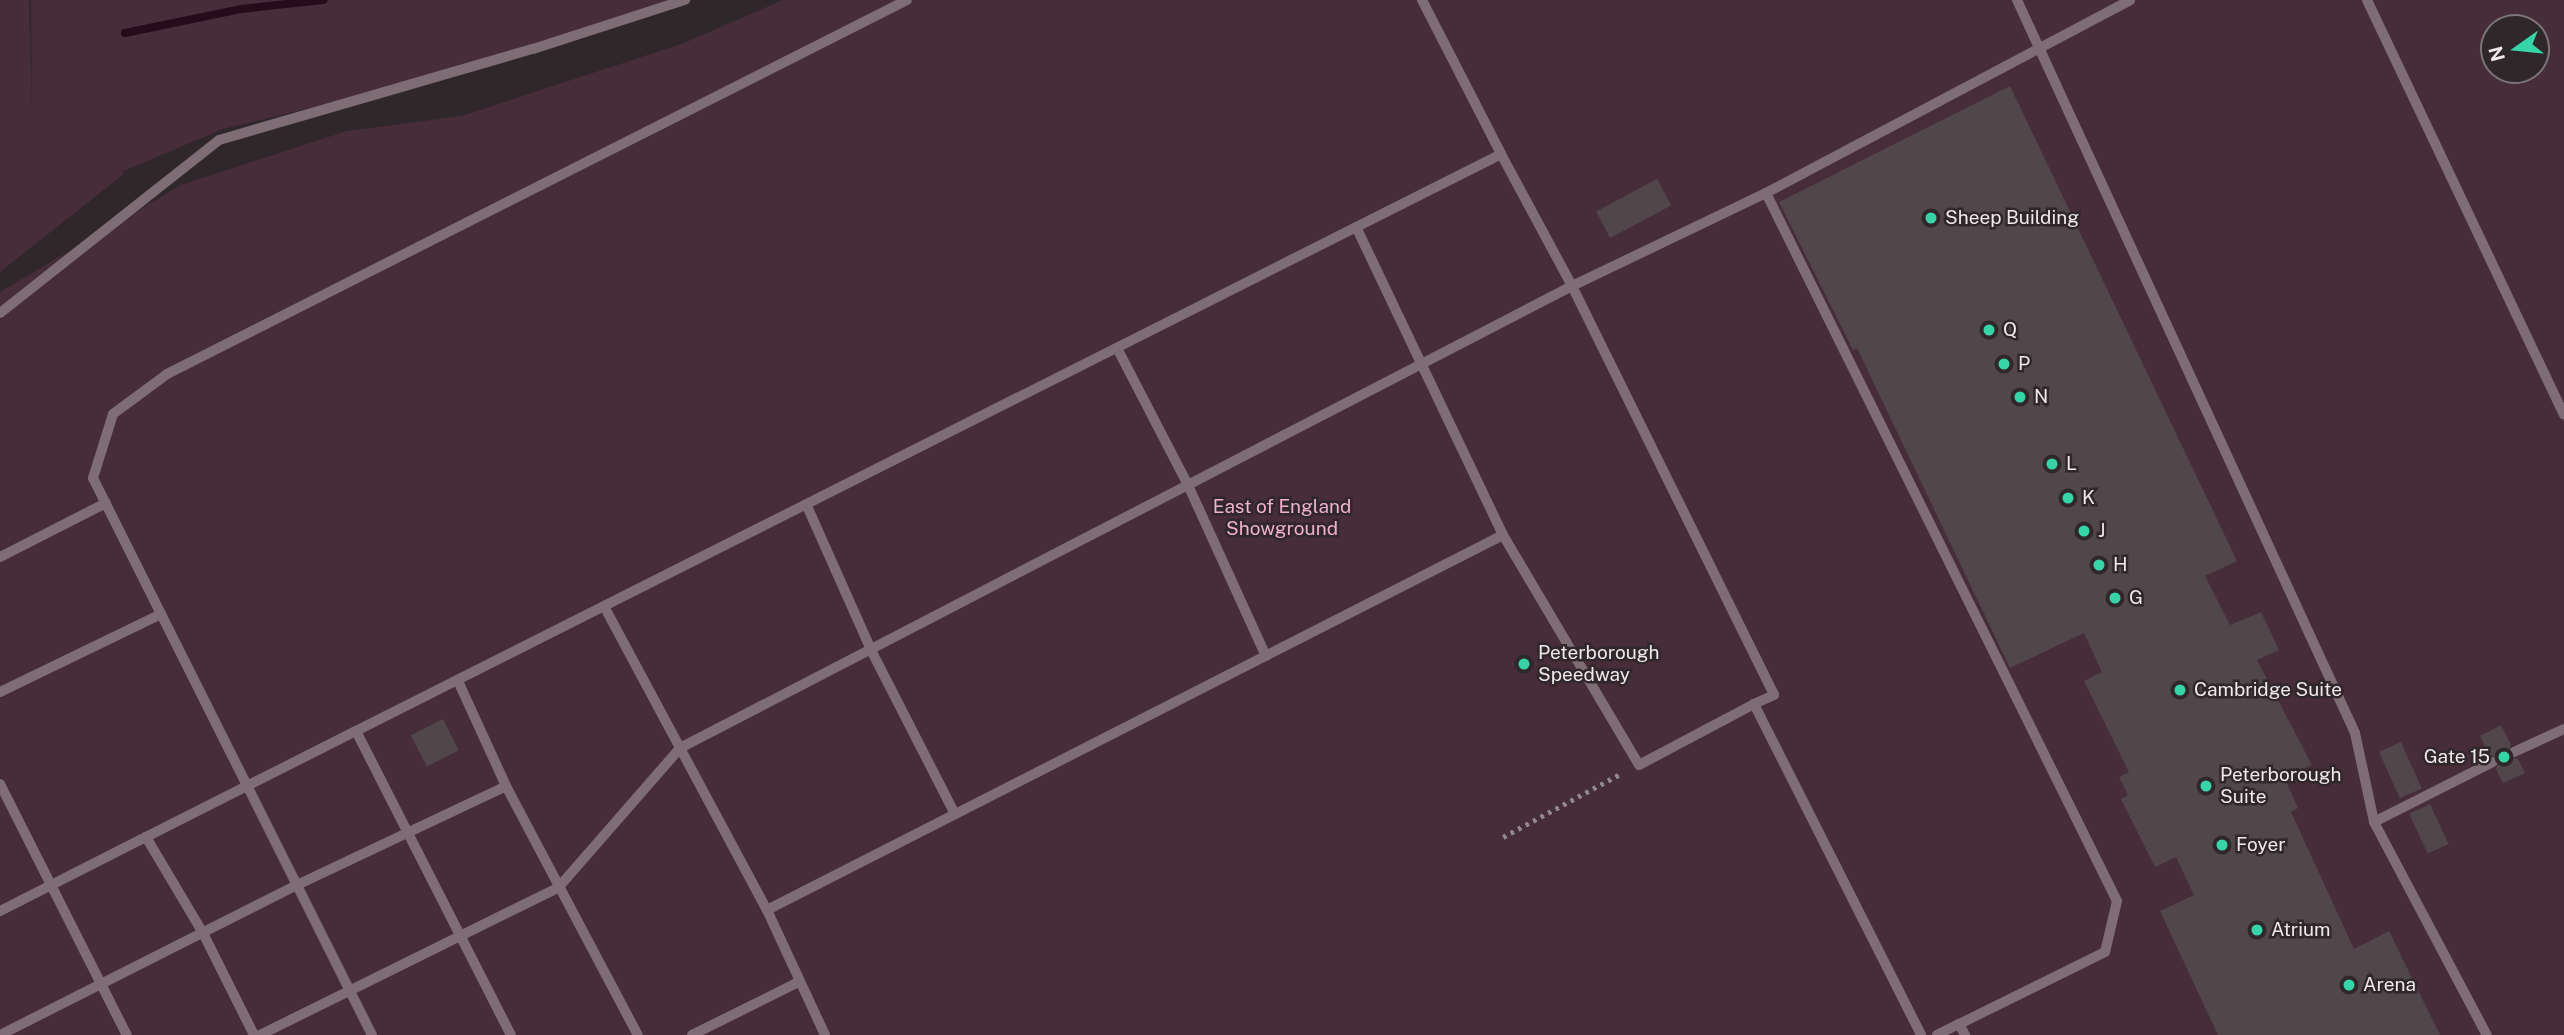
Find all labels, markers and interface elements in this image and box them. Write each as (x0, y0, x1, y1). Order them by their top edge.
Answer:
north arrow (2480, 14, 2550, 84)
text: N (2484, 44, 2509, 64)
place label: Sheep Building (1945, 207, 2079, 229)
marker: Sheep Building (1923, 210, 1939, 226)
place label: Q (2003, 319, 2017, 341)
marker: Q (1981, 322, 1997, 338)
place label: P (2018, 353, 2030, 375)
marker: P (1996, 356, 2012, 372)
place label: N (2034, 386, 2048, 408)
marker: N (2012, 389, 2028, 405)
place label: L (2066, 453, 2077, 475)
marker: L (2044, 456, 2060, 472)
place label: K (2082, 487, 2095, 509)
marker: K (2060, 490, 2076, 506)
park label: East of England Showground (1213, 496, 1351, 540)
place label: J (2098, 520, 2105, 542)
marker: J (2076, 523, 2092, 539)
place label: H (2113, 554, 2128, 576)
marker: H (2091, 557, 2107, 573)
place label: G (2129, 587, 2143, 609)
marker: G (2107, 590, 2123, 606)
place label: Peterborough Speedway (1538, 642, 1659, 686)
marker: Peterborough Speedway (1516, 656, 1532, 672)
place label: Cambridge Suite (2194, 679, 2342, 701)
marker: Cambridge Suite (2172, 682, 2188, 698)
place label: Gate 15 (2424, 746, 2490, 768)
marker: Gate 15 (2496, 749, 2512, 765)
place label: Peterborough Suite (2220, 764, 2341, 808)
marker: Peterborough Suite (2198, 778, 2214, 794)
place label: Foyer (2236, 834, 2286, 856)
marker: Foyer (2214, 837, 2230, 853)
place label: Atrium (2271, 919, 2331, 941)
marker: Atrium (2249, 922, 2265, 938)
place label: Arena (2363, 974, 2416, 996)
marker: Arena (2341, 977, 2357, 993)

